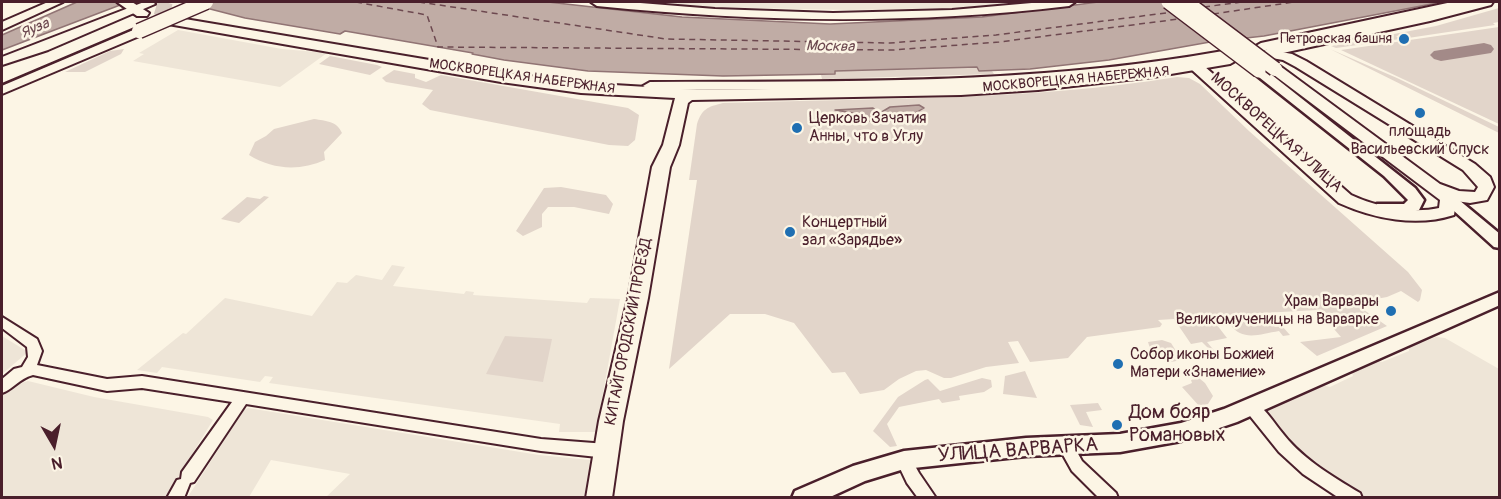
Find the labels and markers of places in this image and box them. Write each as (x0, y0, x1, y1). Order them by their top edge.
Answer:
place label: Петровская башня (1280, 31, 1392, 47)
marker: Петровская башня (1397, 32, 1411, 46)
marker: площадь Васильевский Спуск (1413, 106, 1427, 120)
place label: Церковь Зачатия Анны, что в Углу (809, 109, 927, 147)
marker: Церковь Зачатия Анны, что в Углу (790, 121, 804, 135)
place label: площадь Васильевский Спуск (1350, 122, 1490, 160)
place label: Концертный зал «Зарядье» (802, 213, 902, 251)
marker: Концертный зал «Зарядье» (783, 225, 797, 239)
place label: Храм Варвары Великомученицы на Варварке (1175, 292, 1379, 330)
marker: Храм Варвары Великомученицы на Варварке (1384, 304, 1398, 318)
place label: Собор иконы Божией Матери «Знамение» (1130, 345, 1274, 383)
marker: Собор иконы Божией Матери «Знамение» (1111, 357, 1125, 371)
place label: Дом бояр Романовых (1129, 401, 1226, 448)
marker: Дом бояр Романовых (1110, 418, 1124, 432)

